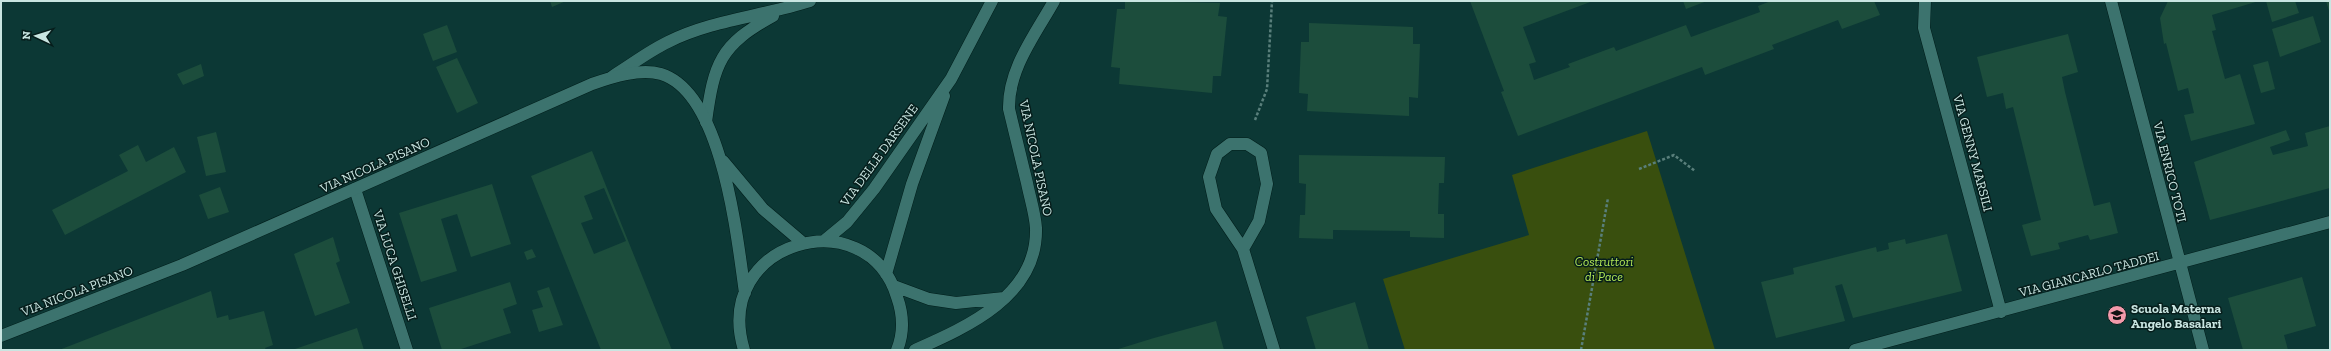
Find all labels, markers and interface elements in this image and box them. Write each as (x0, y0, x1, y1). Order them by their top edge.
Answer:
north arrow (16, 16, 56, 56)
text: N (20, 30, 33, 40)
street label: VIA GENNY MARSILI (1950, 92, 1996, 213)
street label: VIA NICOLA PISANO (1016, 98, 1056, 218)
street label: VIA DELLE DARSENE (836, 101, 921, 210)
street label: VIA ENRICO TOTI (2150, 119, 2190, 224)
street label: VIA NICOLA PISANO (317, 134, 432, 196)
street label: VIA LUCA GHISELLI (370, 207, 420, 322)
street label: VIA GIANCARLO TADDEI (2016, 248, 2161, 300)
park label: Costruttori di Pace (1575, 254, 1633, 284)
street label: VIA NICOLA PISANO (18, 263, 135, 320)
place label: Scuola Materna Angelo Basalari (2131, 301, 2222, 331)
school or university icon: Scuola Materna Angelo Basalari (2106, 304, 2128, 326)

